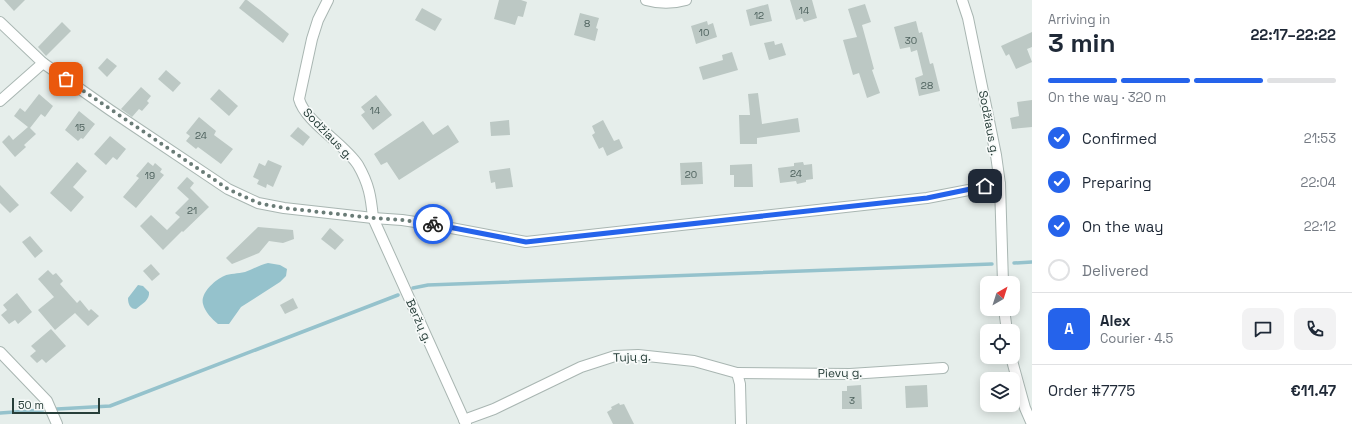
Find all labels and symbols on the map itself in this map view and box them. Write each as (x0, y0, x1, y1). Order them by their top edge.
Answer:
house number: 14 (799, 4, 809, 17)
house number: 12 (754, 9, 764, 22)
house number: 8 (584, 17, 590, 30)
house number: 10 (699, 26, 709, 39)
house number: 30 (905, 34, 917, 47)
pin (49, 62, 83, 96)
house number: 28 (921, 79, 933, 92)
street label: Sodžiaus g. (975, 89, 1003, 157)
house number: 14 (370, 104, 380, 117)
street label: Sodžiaus g. (299, 105, 357, 163)
house number: 15 (75, 121, 85, 134)
house number: 24 (195, 129, 207, 142)
house number: 24 (790, 167, 802, 180)
house number: 20 (685, 168, 697, 181)
house number: 19 (145, 169, 155, 182)
pin (968, 169, 1002, 203)
house number: 21 (187, 204, 197, 217)
courier (413, 204, 453, 244)
north arrow (980, 276, 1020, 316)
street label: Beržų g. (402, 296, 436, 346)
street label: Tujų g. (613, 348, 651, 366)
street label: Pievų g. (818, 365, 862, 381)
house number: 3 (849, 394, 855, 407)
scale bar (12, 396, 100, 415)

